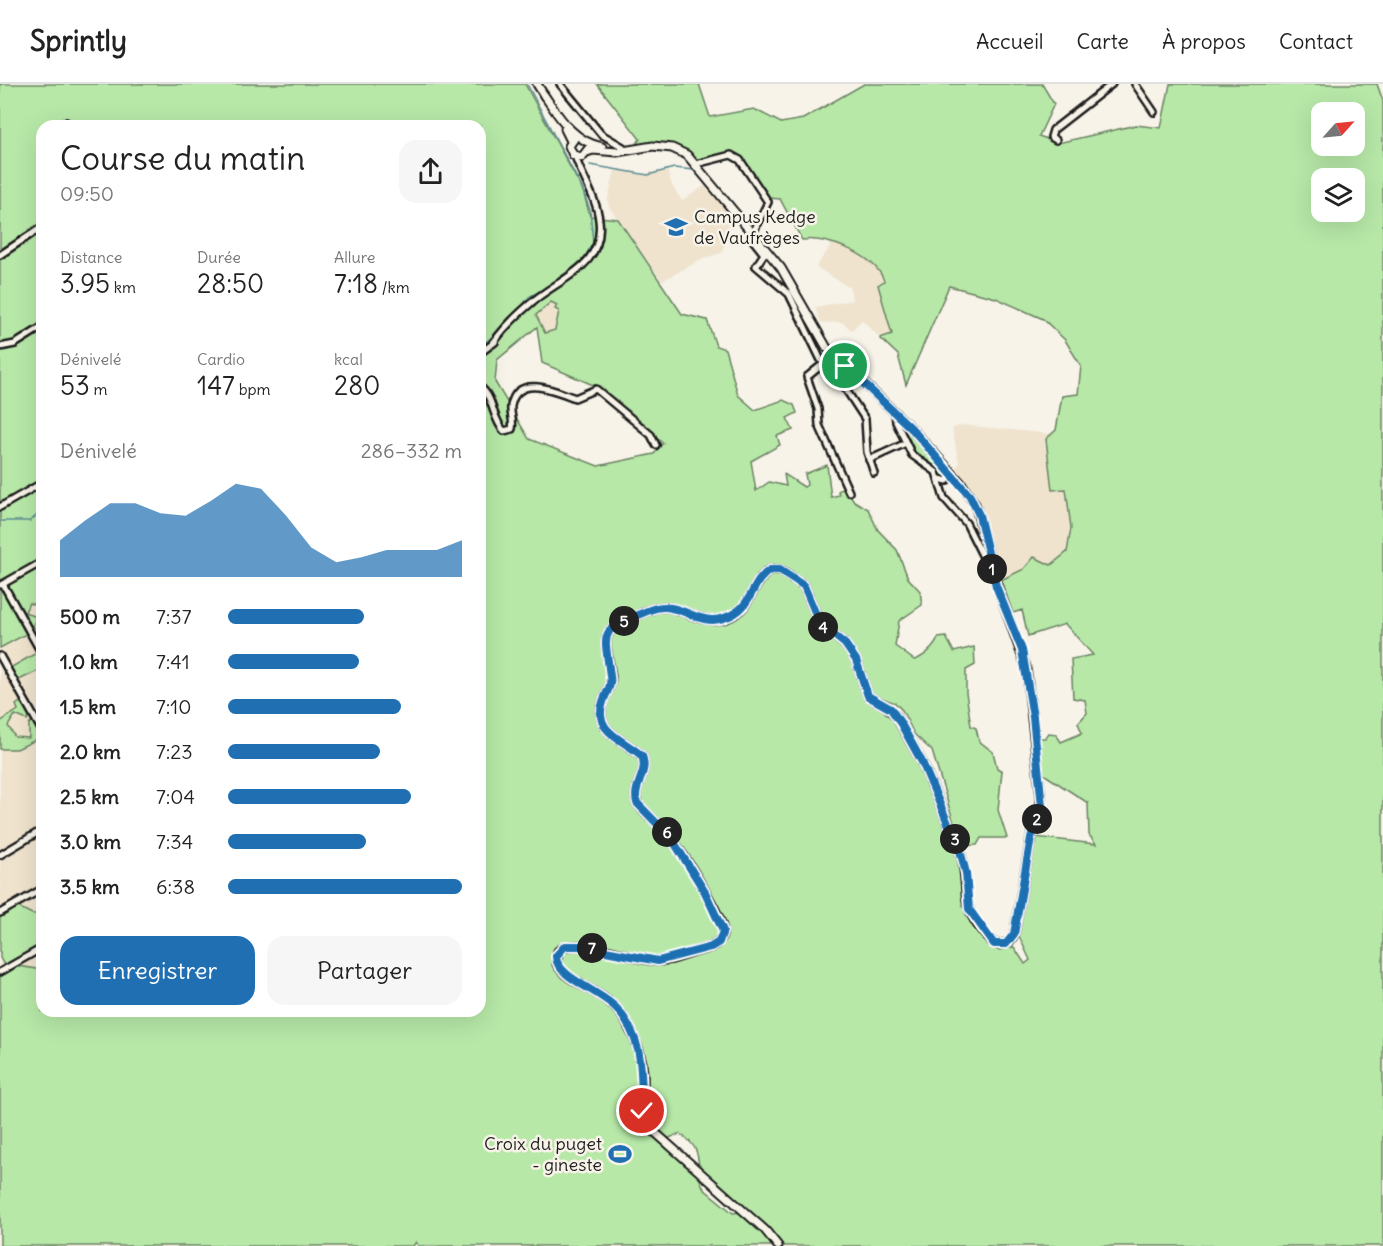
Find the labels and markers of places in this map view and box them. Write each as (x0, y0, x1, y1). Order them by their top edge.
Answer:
place label: Campus Kedge de Vaufrèges (694, 205, 816, 249)
school or university icon: Campus Kedge de Vaufrèges (663, 214, 689, 240)
pin (819, 340, 870, 391)
pin: 1 (977, 554, 1007, 584)
pin: 5 (609, 606, 639, 636)
pin: 4 (808, 612, 838, 642)
pin: 2 (1022, 804, 1052, 834)
pin: 6 (652, 817, 682, 847)
pin: 3 (940, 824, 970, 854)
pin: 7 (577, 933, 607, 963)
pin (616, 1085, 667, 1136)
place label: Croix du puget - gineste (484, 1132, 602, 1176)
sports icon: Croix du puget - gineste (607, 1141, 633, 1167)

